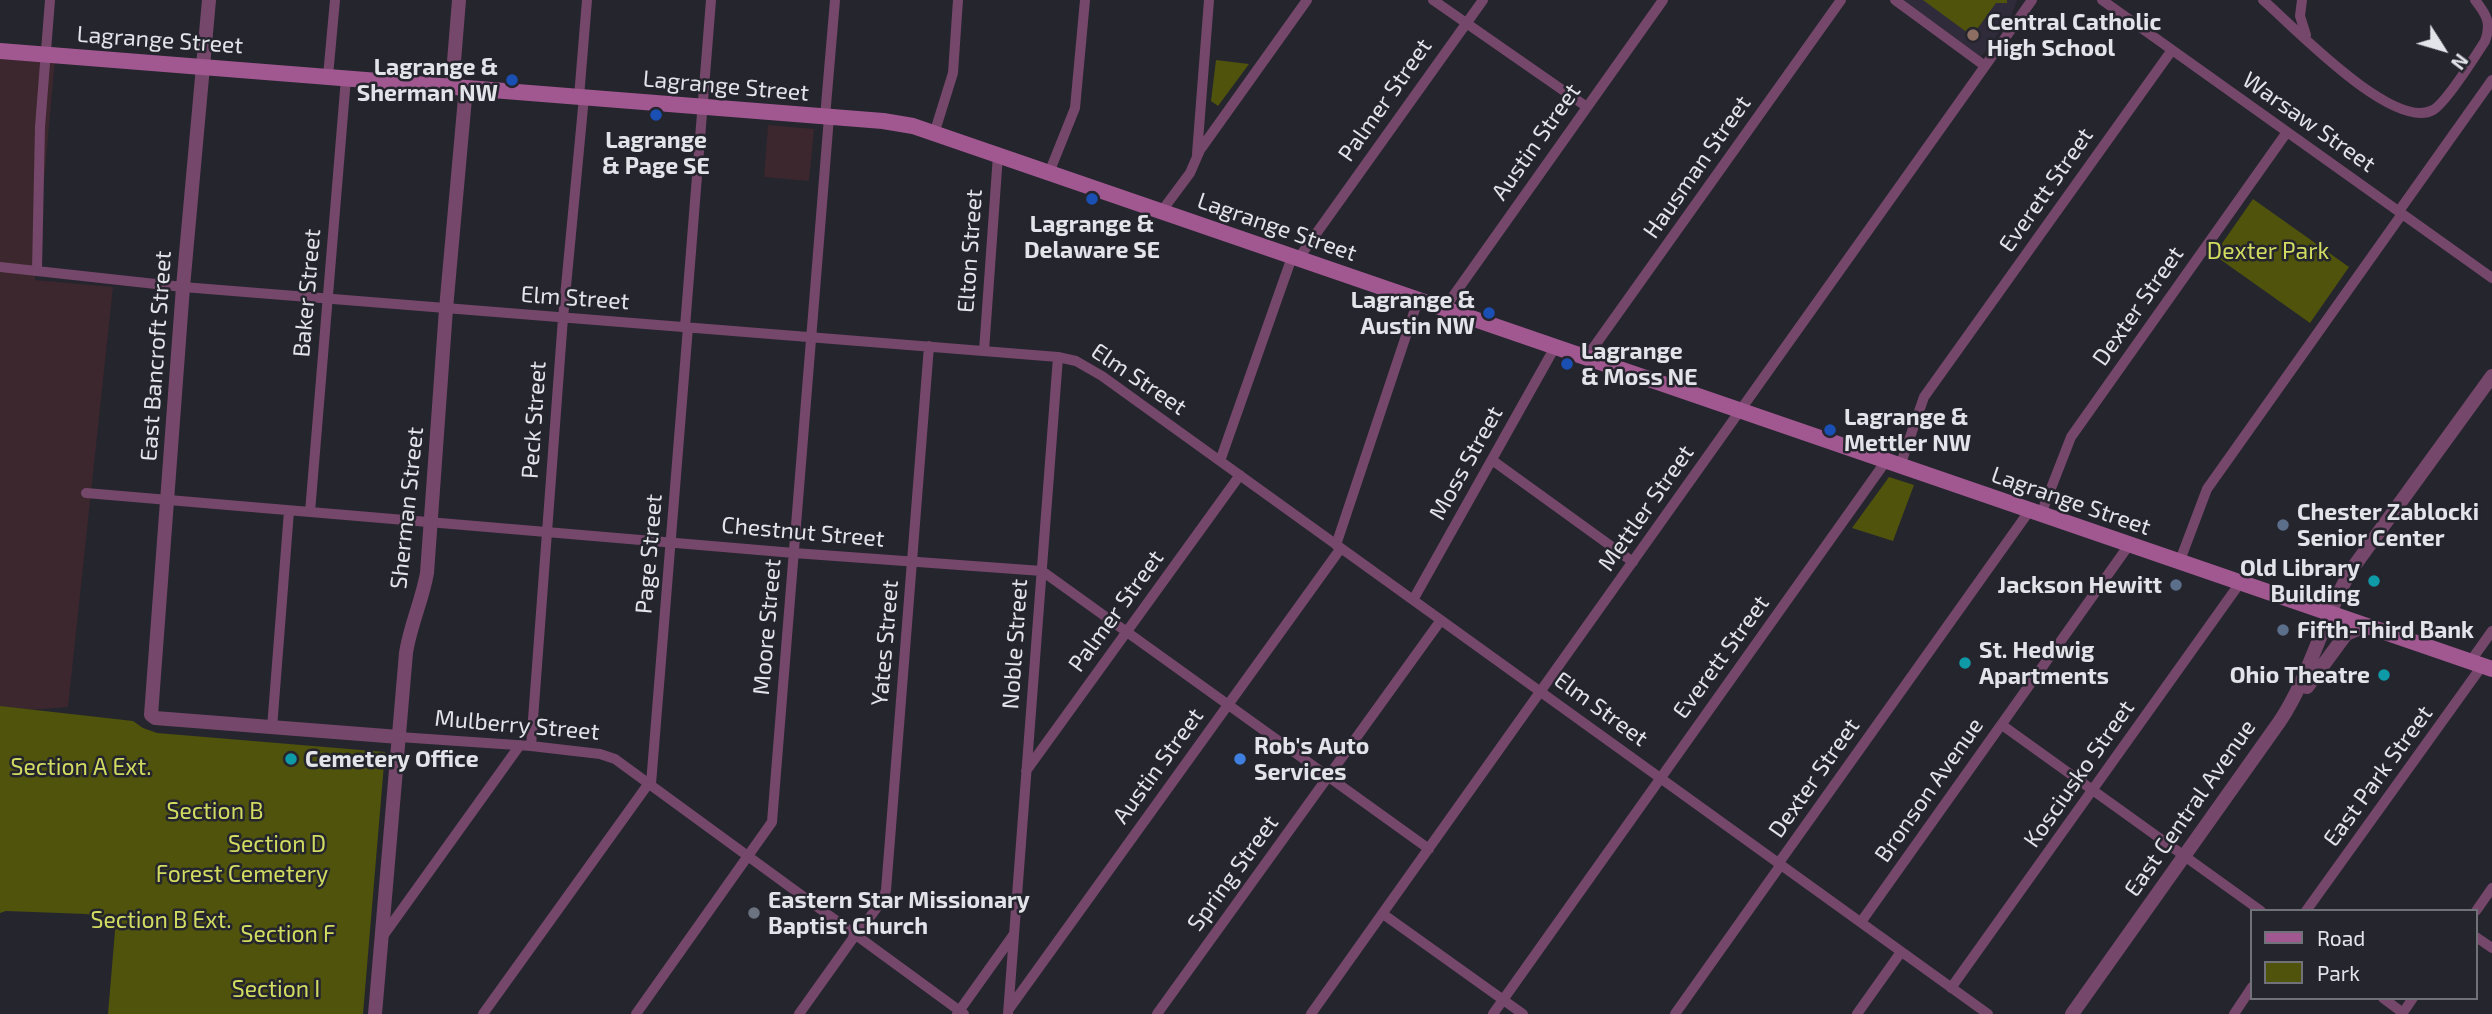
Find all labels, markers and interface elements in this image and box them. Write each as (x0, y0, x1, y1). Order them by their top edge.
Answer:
place label: Central Catholic High School (1987, 8, 2161, 62)
north arrow (2408, 14, 2478, 84)
street label: Lagrange Street (76, 20, 244, 60)
marker: Central Catholic High School (1965, 27, 1981, 43)
street label: Palmer Street (1332, 33, 1438, 167)
text: N (2447, 50, 2473, 74)
place label: Lagrange & Sherman NW (357, 53, 498, 107)
street label: Lagrange Street (642, 65, 810, 107)
street label: Warsaw Street (2237, 66, 2381, 178)
marker: Lagrange & Sherman NW (504, 72, 520, 88)
street label: Austin Street (1486, 78, 1586, 206)
street label: Hausman Street (1638, 90, 1756, 244)
marker: Lagrange & Page SE (648, 107, 664, 123)
street label: Everett Street (1993, 123, 2099, 257)
place label: Lagrange & Page SE (602, 126, 710, 180)
street label: Lagrange Street (1194, 187, 1360, 267)
street label: Elton Street (952, 188, 988, 314)
marker: Lagrange & Delaware SE (1084, 191, 1100, 207)
place label: Lagrange & Delaware SE (1024, 210, 1160, 264)
street label: Baker Street (288, 228, 326, 358)
park label: Dexter Park (2207, 237, 2329, 265)
street label: Dexter Street (2087, 241, 2189, 371)
street label: East Bancroft Street (135, 250, 177, 462)
street label: Elm Street (520, 280, 630, 316)
place label: Lagrange & Austin NW (1351, 286, 1475, 340)
marker: Lagrange & Austin NW (1481, 305, 1497, 321)
street label: Elm Street (1086, 337, 1192, 421)
place label: Lagrange & Moss NE (1581, 337, 1697, 391)
marker: Lagrange & Moss NE (1559, 356, 1575, 372)
street label: Peck Street (516, 360, 552, 480)
street label: Moss Street (1423, 401, 1509, 525)
place label: Lagrange & Mettler NW (1844, 403, 1971, 457)
marker: Lagrange & Mettler NW (1822, 422, 1838, 438)
street label: Sherman Street (385, 425, 429, 591)
street label: Mettler Street (1592, 440, 1700, 576)
street label: Lagrange Street (1988, 461, 2154, 541)
street label: Page Street (630, 493, 668, 615)
place label: Chester Zablocki Senior Center (2297, 498, 2479, 552)
street label: Chestnut Street (720, 511, 886, 553)
marker: Chester Zablocki Senior Center (2275, 517, 2291, 533)
street label: Palmer Street (1063, 545, 1169, 677)
place label: Old Library Building (2240, 554, 2360, 608)
street label: Moore Street (747, 558, 787, 696)
place label: Jackson Hewitt (1998, 571, 2162, 599)
marker: Old Library Building (2366, 573, 2382, 589)
marker: Jackson Hewitt (2168, 577, 2184, 593)
street label: Noble Street (997, 578, 1033, 710)
street label: Yates Street (866, 579, 904, 707)
street label: Everett Street (1667, 590, 1775, 724)
place label: Fifth-Third Bank (2297, 616, 2474, 644)
marker: Fifth-Third Bank (2275, 622, 2291, 638)
place label: St. Hedwig Apartments (1979, 636, 2109, 690)
marker: St. Hedwig Apartments (1957, 655, 1973, 671)
place label: Ohio Theatre (2230, 661, 2370, 689)
street label: Elm Street (1549, 666, 1653, 752)
marker: Ohio Theatre (2376, 667, 2392, 683)
street label: Kosciusko Street (2018, 695, 2140, 853)
street label: East Park Street (2318, 700, 2438, 852)
street label: Austin Street (1107, 703, 1209, 829)
street label: Mulberry Street (433, 704, 601, 746)
street label: Bronson Avenue (1869, 712, 1989, 868)
street label: Dexter Street (1763, 713, 1865, 843)
street label: East Central Avenue (2119, 714, 2261, 902)
place label: Rob's Auto Services (1254, 732, 1369, 786)
place label: Cemetery Office (305, 745, 479, 773)
marker: Cemetery Office (283, 751, 299, 767)
marker: Rob's Auto Services (1232, 751, 1248, 767)
park label: Section A Ext. (10, 753, 152, 781)
park label: Section B (167, 797, 263, 825)
street label: Spring Street (1182, 810, 1284, 936)
park label: Section D (228, 830, 326, 858)
park label: Forest Cemetery (156, 860, 328, 888)
place label: Eastern Star Missionary Baptist Church (768, 886, 1030, 940)
marker: Eastern Star Missionary Baptist Church (746, 905, 762, 921)
park label: Section B Ext. (91, 906, 231, 934)
legend (2250, 909, 2478, 1000)
park label: Section F (241, 920, 335, 948)
text: Road (2317, 925, 2365, 950)
text: Park (2317, 960, 2360, 985)
park label: Section I (232, 975, 320, 1003)

